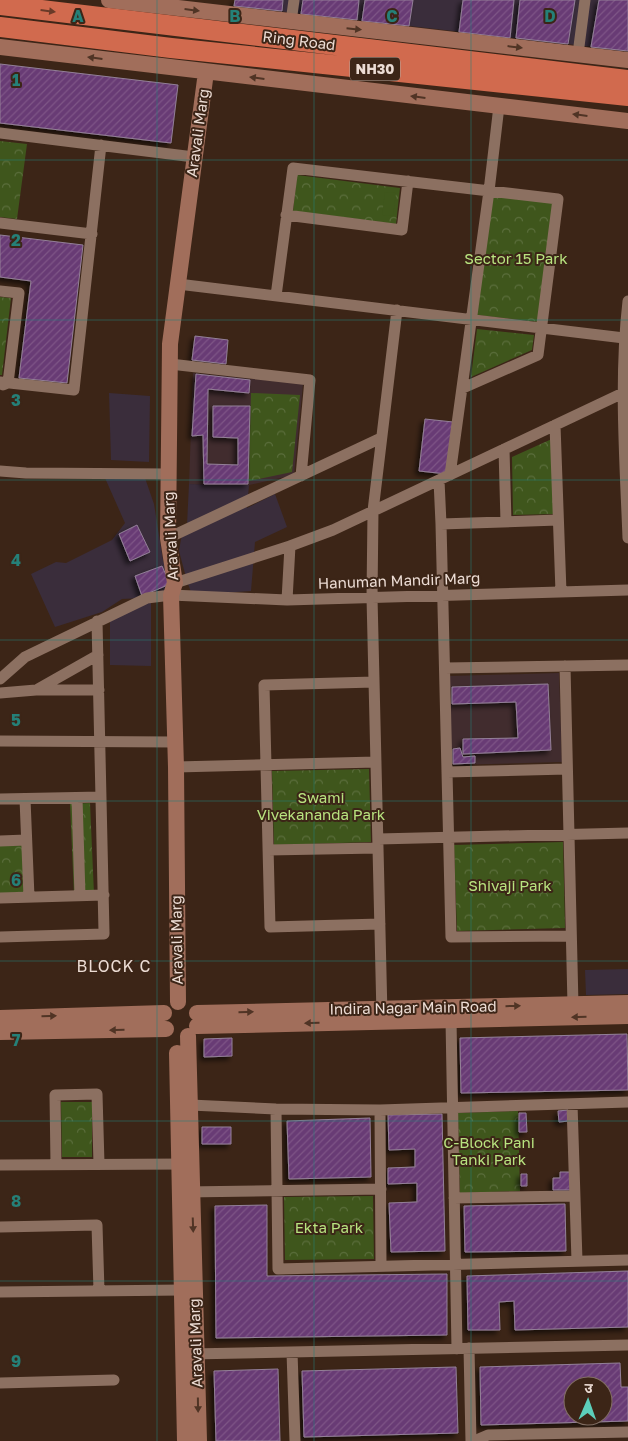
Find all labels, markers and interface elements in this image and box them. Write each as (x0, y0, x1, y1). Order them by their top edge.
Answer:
text: A (72, 6, 84, 26)
one-way arrow (185, 6, 201, 14)
text: B (229, 6, 241, 26)
text: C (386, 6, 398, 26)
text: D (544, 6, 556, 26)
one-way arrow (41, 7, 57, 15)
one-way arrow (346, 25, 362, 33)
street label: Ring Road (262, 27, 337, 53)
one-way arrow (508, 43, 524, 51)
one-way arrow (87, 54, 103, 62)
road number: NH30 (350, 58, 400, 80)
text: 1 (12, 70, 20, 90)
one-way arrow (248, 74, 264, 82)
street label: Aravali Marg (182, 87, 212, 178)
one-way arrow (410, 93, 426, 101)
one-way arrow (571, 111, 587, 119)
text: 2 (11, 230, 21, 250)
park label: Sector 15 Park (464, 249, 568, 267)
text: 3 (11, 390, 21, 410)
street label: Aravali Marg (159, 491, 181, 581)
text: 4 (11, 550, 21, 570)
street label: Hanuman Mandir Marg (317, 568, 481, 592)
text: 5 (11, 710, 21, 730)
park label: Swami Vivekananda Park (257, 788, 386, 823)
text: 6 (11, 870, 21, 890)
park label: Shivaji Park (468, 876, 552, 894)
street label: Aravali Marg (166, 895, 186, 985)
district label: BLOCK C (77, 956, 151, 976)
street label: Indira Nagar Main Road (329, 997, 497, 1017)
one-way arrow (506, 1002, 522, 1010)
one-way arrow (238, 1008, 254, 1016)
one-way arrow (41, 1012, 57, 1020)
one-way arrow (571, 1013, 587, 1021)
one-way arrow (304, 1020, 320, 1028)
one-way arrow (109, 1026, 125, 1034)
text: 7 (12, 1030, 21, 1050)
park label: C-Block Pani Tanki Park (443, 1133, 535, 1168)
text: 8 (11, 1191, 21, 1211)
one-way arrow (189, 1217, 197, 1233)
park label: Ekta Park (295, 1218, 364, 1236)
street label: Aravali Marg (184, 1298, 206, 1388)
text: 9 (11, 1351, 21, 1371)
north arrow (563, 1376, 613, 1426)
text: उ (584, 1379, 594, 1396)
one-way arrow (194, 1397, 202, 1413)

